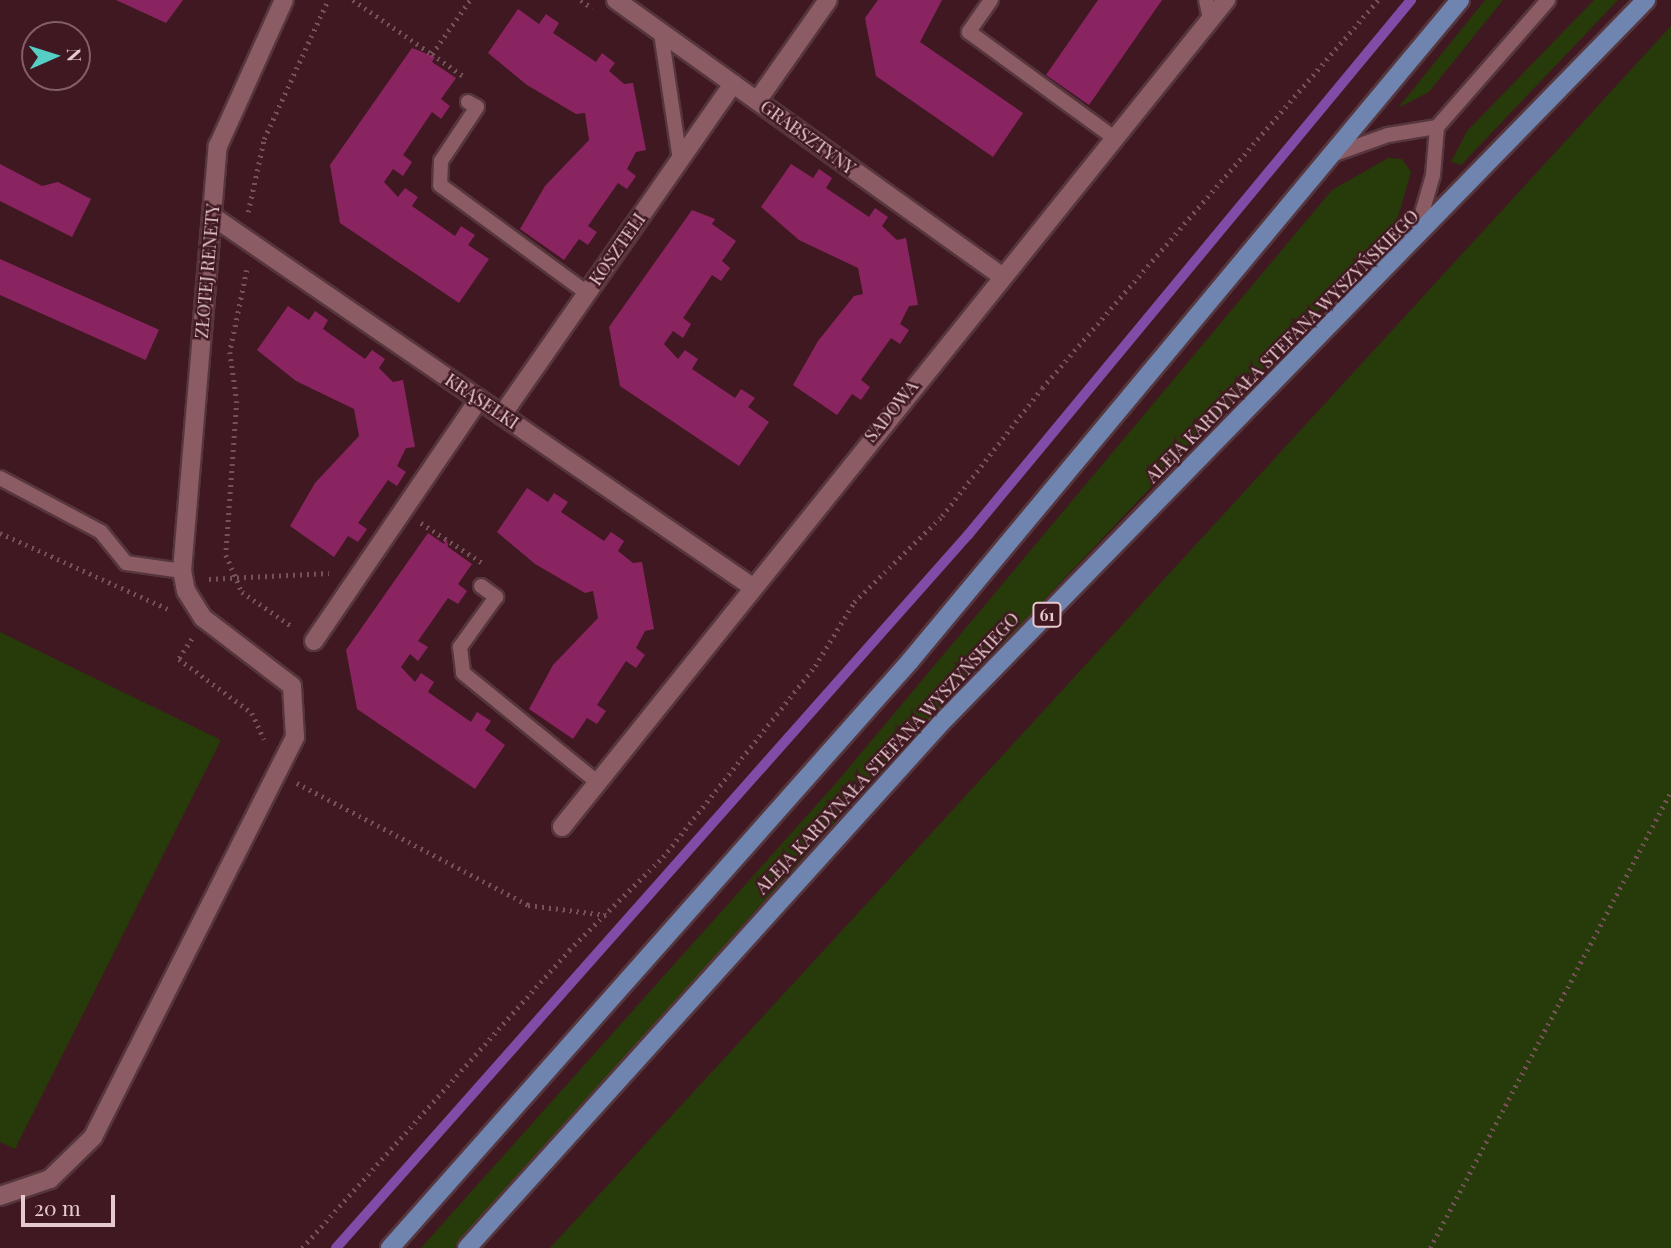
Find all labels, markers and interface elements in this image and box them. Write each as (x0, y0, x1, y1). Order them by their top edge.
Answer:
north arrow (21, 21, 91, 91)
text: N (62, 47, 88, 63)
street label: GRABSZTYNY (756, 95, 860, 179)
street label: ZŁOTEJ RENETY (190, 203, 224, 339)
street label: ALEJA KARDYNAŁA STEFANA WYSZYŃSKIEGO (1141, 205, 1423, 487)
street label: KOSZTELI (584, 209, 650, 289)
street label: KRĄSELKI (441, 369, 523, 433)
street label: SADOWA (860, 376, 922, 446)
road number: 61 (1031, 602, 1063, 628)
street label: ALEJA KARDYNAŁA STEFANA WYSZYŃSKIEGO (750, 608, 1024, 898)
scale bar (24, 1182, 119, 1226)
text: 20 m (34, 1193, 81, 1221)

